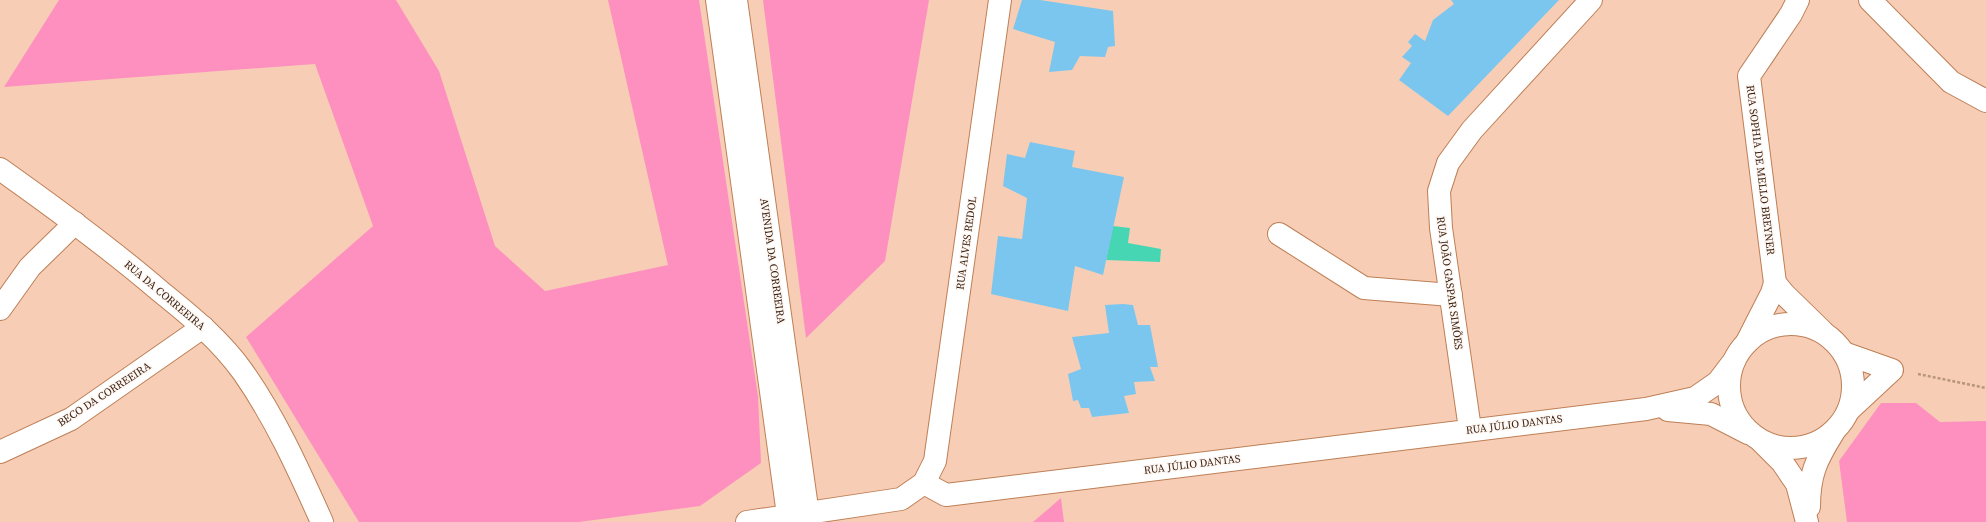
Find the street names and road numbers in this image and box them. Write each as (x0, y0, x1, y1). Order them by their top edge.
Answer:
street label: RUA SOPHIA DE MELLO BREYNER (1743, 84, 1778, 256)
street label: RUA ALVES REDOL (953, 195, 981, 291)
street label: AVENIDA DA CORREEIRA (756, 197, 789, 326)
street label: RUA JOÃO GASPAR SIMÕES (1433, 216, 1466, 351)
street label: RUA DA CORREEIRA (121, 257, 209, 334)
street label: BECO DA CORREEIRA (55, 358, 154, 430)
street label: RUA JÚLIO DANTAS (1465, 411, 1564, 438)
street label: RUA JÚLIO DANTAS (1143, 451, 1242, 478)

